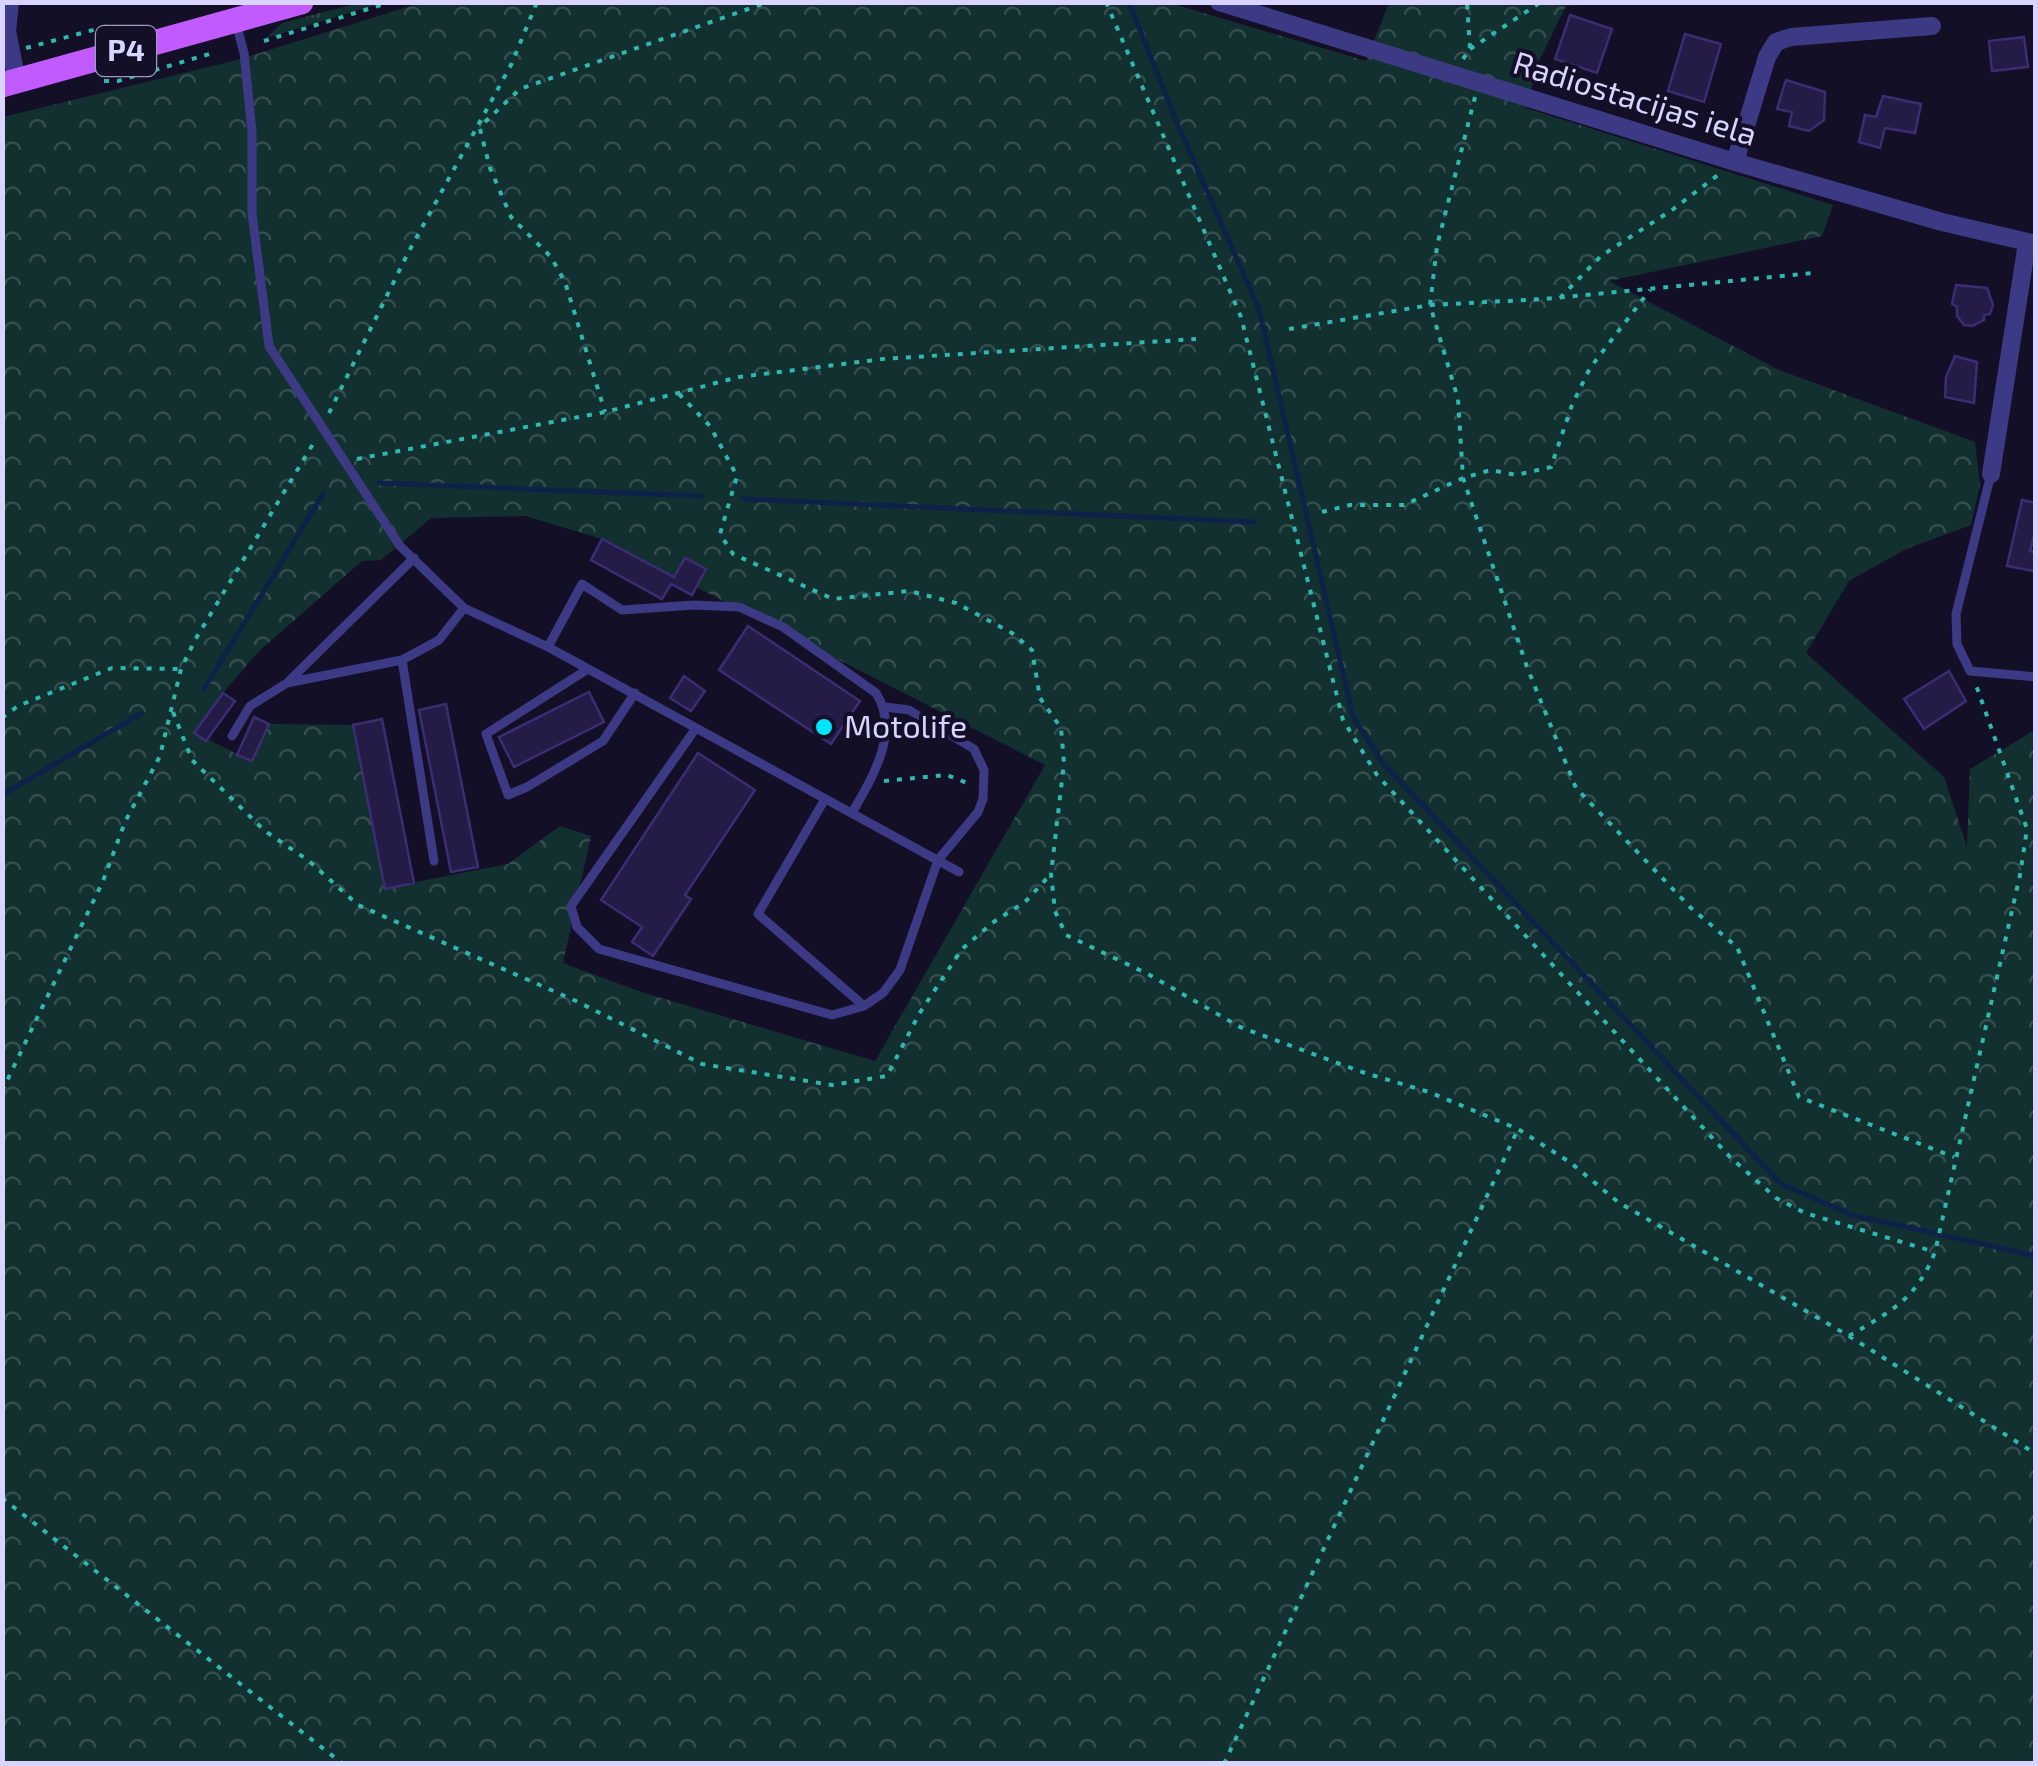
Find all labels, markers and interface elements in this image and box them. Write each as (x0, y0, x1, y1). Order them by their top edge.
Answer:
road number: P4 (96, 26, 156, 76)
street label: Radiostacijas iela (1509, 42, 1762, 153)
place label: Motolife (844, 706, 967, 744)
marker: Motolife (813, 716, 835, 738)

